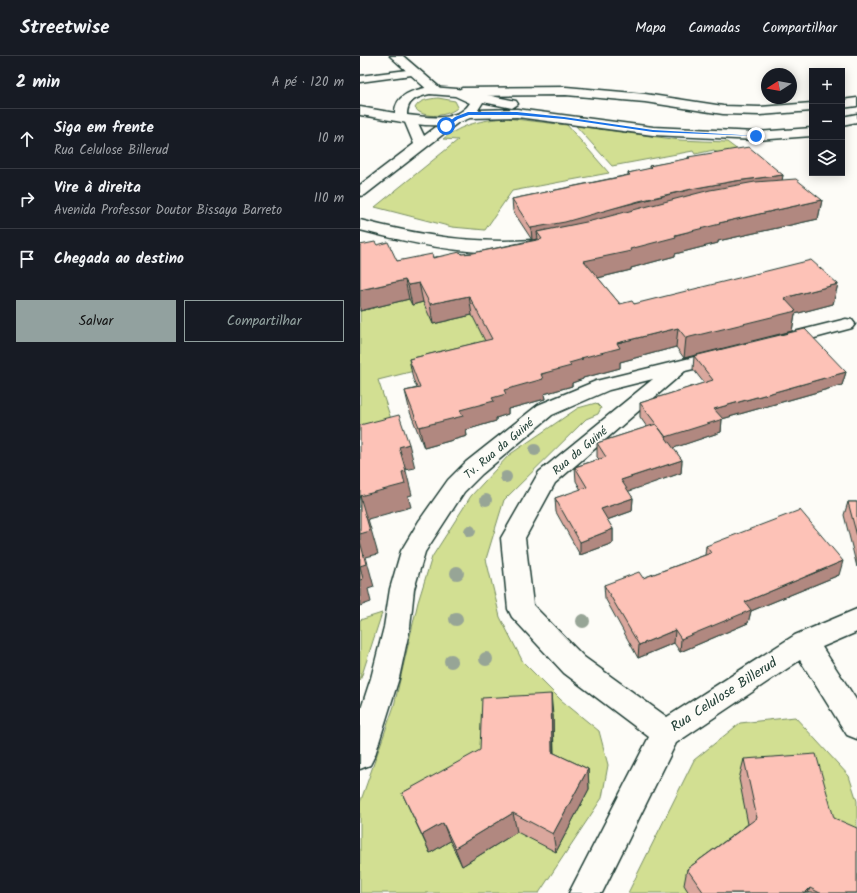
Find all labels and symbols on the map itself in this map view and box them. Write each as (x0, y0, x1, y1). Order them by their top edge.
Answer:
north arrow (761, 68, 797, 104)
route start (437, 117, 455, 135)
route end (747, 127, 765, 145)
street label: Tv. Rua da Guiné (460, 413, 539, 484)
street label: Rua da Guiné (548, 422, 612, 480)
street label: Rua Celulose Billerud (666, 652, 783, 738)

